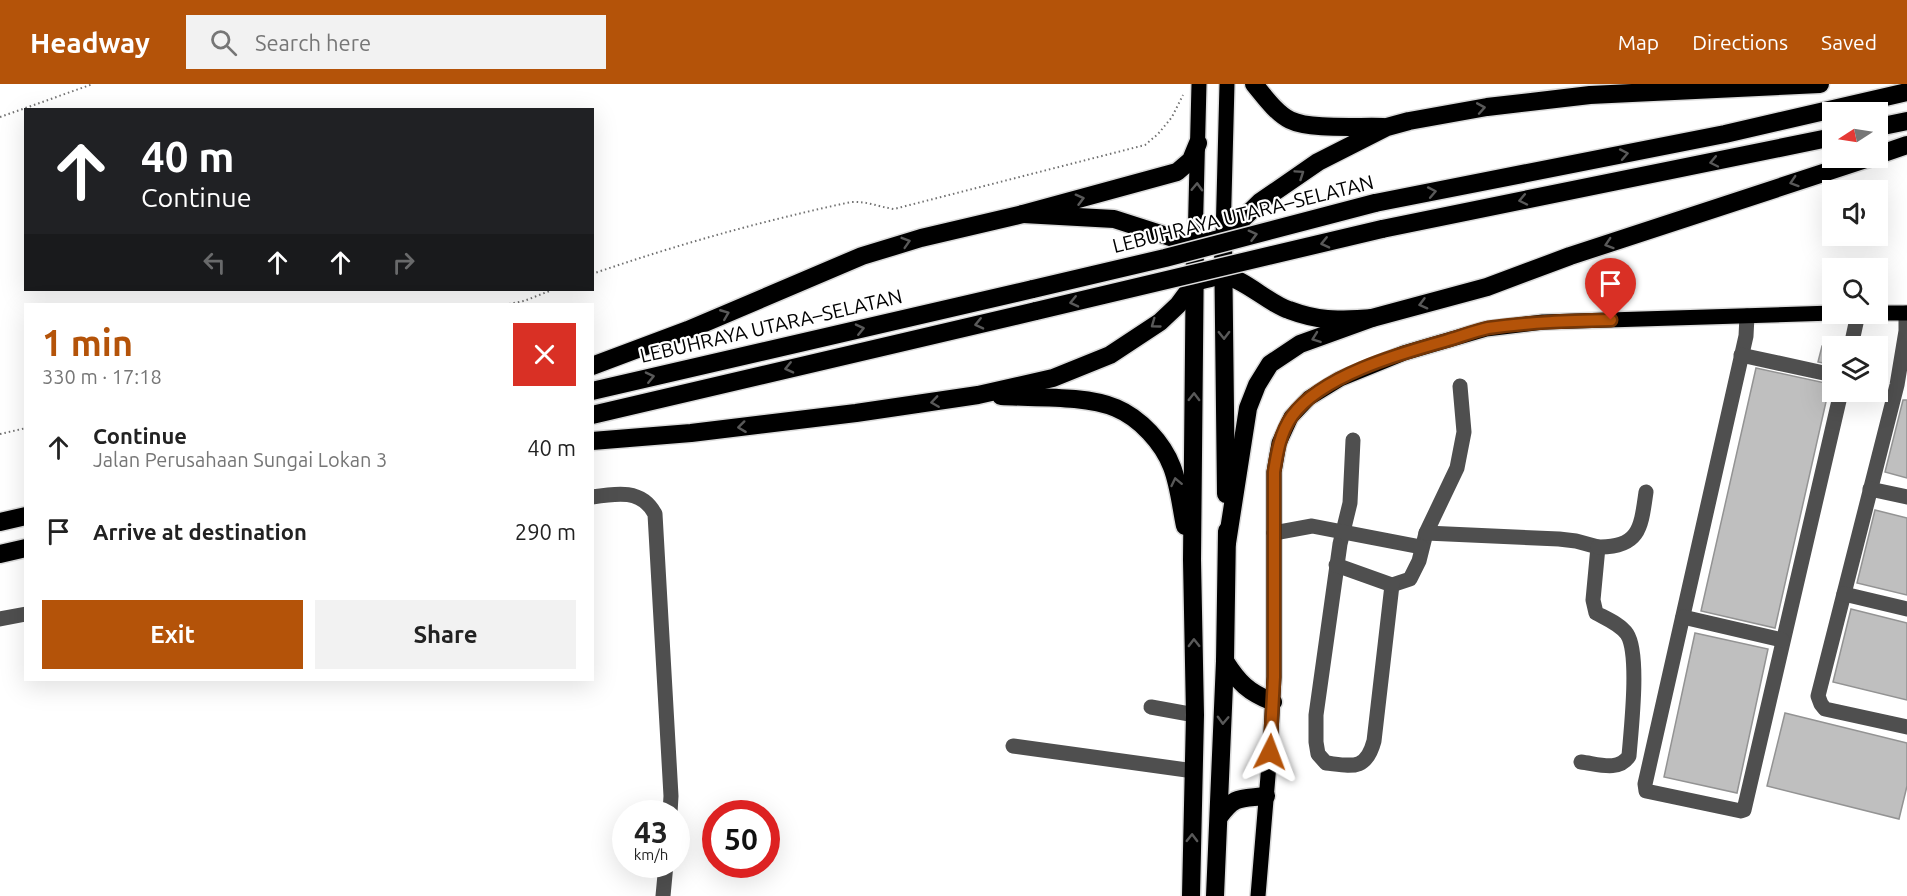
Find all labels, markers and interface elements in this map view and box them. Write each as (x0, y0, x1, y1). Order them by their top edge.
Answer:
search box (186, 15, 606, 69)
icon: search (207, 26, 240, 59)
text: Headway (30, 27, 150, 58)
text: Search here (255, 30, 371, 55)
text: Map (1618, 30, 1659, 54)
text: Directions (1692, 30, 1788, 54)
text: Saved (1821, 30, 1877, 54)
north arrow (1822, 102, 1888, 168)
map controls (1822, 102, 1888, 402)
one-way arrow (1476, 103, 1485, 115)
icon: ahead (42, 132, 120, 210)
text: 40 m (141, 133, 235, 180)
one-way arrow (1618, 148, 1628, 161)
one-way arrow (1709, 154, 1719, 167)
street label: LEBUHRAYA UTARA–SELATAN (1110, 170, 1376, 257)
one-way arrow (1293, 170, 1304, 181)
one-way arrow (1789, 175, 1800, 188)
button: sound (1822, 180, 1888, 246)
text: Continue (141, 182, 252, 212)
one-way arrow (1191, 182, 1203, 191)
one-way arrow (1427, 186, 1437, 199)
one-way arrow (1518, 193, 1528, 206)
one-way arrow (1074, 194, 1085, 206)
one-way arrow (1247, 230, 1257, 243)
one-way arrow (1320, 235, 1330, 248)
one-way arrow (1604, 236, 1615, 249)
one-way arrow (900, 237, 911, 249)
icon: left (198, 246, 231, 279)
icon: ahead (261, 246, 294, 279)
icon: ahead (324, 246, 357, 279)
icon: right (387, 246, 420, 279)
pin (1585, 258, 1636, 320)
button: search (1822, 258, 1888, 324)
icon: arrive (1594, 267, 1627, 300)
street label: LEBUHRAYA UTARA–SELATAN (638, 284, 904, 367)
one-way arrow (1069, 294, 1079, 307)
one-way arrow (1418, 297, 1429, 309)
one-way arrow (719, 309, 730, 321)
one-way arrow (974, 317, 984, 330)
one-way arrow (1151, 317, 1162, 328)
text: 1 min (42, 322, 133, 363)
button: close (513, 323, 576, 386)
one-way arrow (855, 323, 865, 336)
one-way arrow (1218, 330, 1230, 339)
one-way arrow (1312, 330, 1322, 343)
button: layers (1822, 336, 1888, 402)
one-way arrow (785, 361, 795, 374)
text: 330 m · 17:18 (42, 365, 162, 388)
one-way arrow (644, 372, 654, 385)
one-way arrow (1188, 392, 1200, 401)
one-way arrow (930, 395, 939, 407)
one-way arrow (737, 420, 746, 433)
text: Continue (93, 423, 187, 448)
icon: ahead (42, 431, 75, 464)
text: 40 m (527, 435, 576, 460)
text: Jalan Perusahaan Sungai Lokan 3 (93, 448, 387, 471)
one-way arrow (1170, 478, 1183, 488)
icon: arrive (42, 515, 75, 548)
text: Arrive at destination (93, 519, 307, 544)
text: 290 m (515, 519, 576, 544)
button: Exit (42, 600, 303, 669)
button: Share (315, 600, 576, 669)
one-way arrow (1188, 638, 1200, 647)
one-way arrow (1217, 715, 1229, 724)
position arrow (1238, 720, 1302, 784)
speed limit sign: 50 (702, 800, 780, 878)
text: 43 (634, 815, 668, 849)
one-way arrow (1186, 833, 1198, 842)
text: km/h (634, 846, 668, 863)

